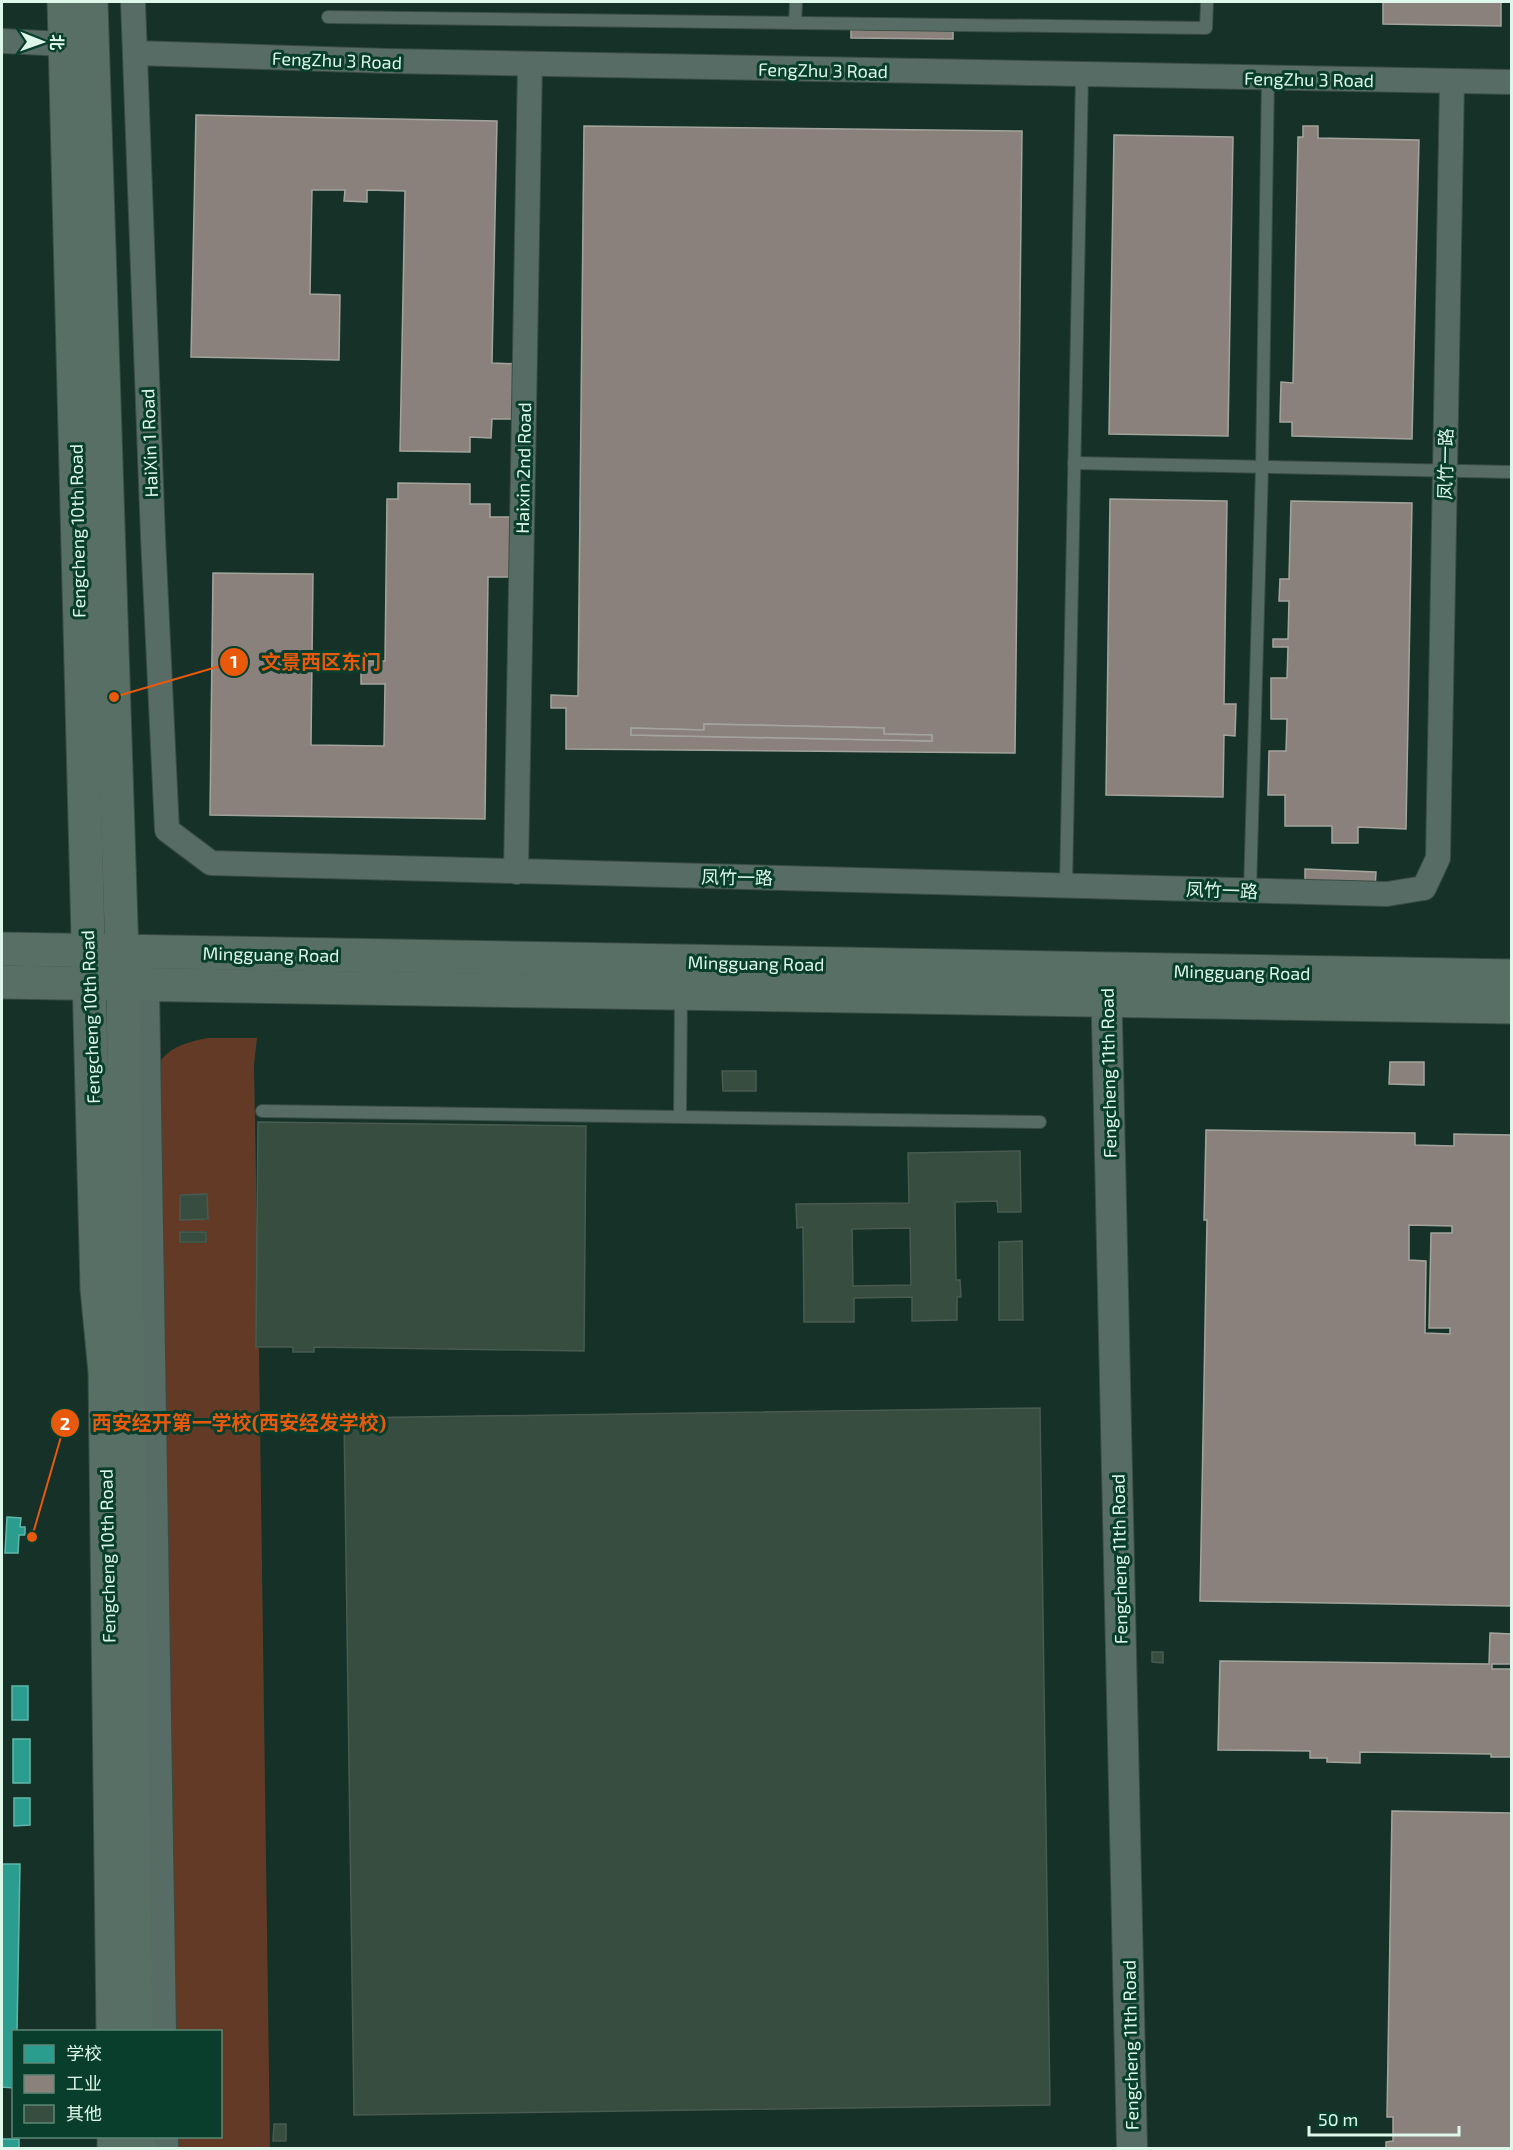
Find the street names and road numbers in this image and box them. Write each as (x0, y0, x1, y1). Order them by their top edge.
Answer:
street label: FengZhu 3 Road (272, 47, 402, 73)
street label: FengZhu 3 Road (758, 58, 888, 82)
street label: FengZhu 3 Road (1244, 67, 1374, 91)
street label: HaiXin 1 Road (136, 388, 162, 498)
street label: Haixin 2nd Road (511, 402, 535, 534)
street label: 凤竹一路 (1433, 428, 1457, 500)
street label: Fengcheng 10th Road (64, 444, 90, 618)
street label: 凤竹一路 (701, 865, 773, 889)
street label: 凤竹一路 (1186, 878, 1258, 902)
street label: Fengcheng 10th Road (76, 930, 104, 1104)
street label: Mingguang Road (202, 942, 340, 966)
street label: Mingguang Road (687, 951, 825, 975)
street label: Mingguang Road (1173, 960, 1311, 984)
street label: Fengcheng 11th Road (1096, 988, 1120, 1158)
street label: Fengcheng 10th Road (94, 1469, 120, 1643)
street label: Fengcheng 11th Road (1107, 1474, 1131, 1644)
street label: Fengcheng 11th Road (1118, 1960, 1142, 2130)

